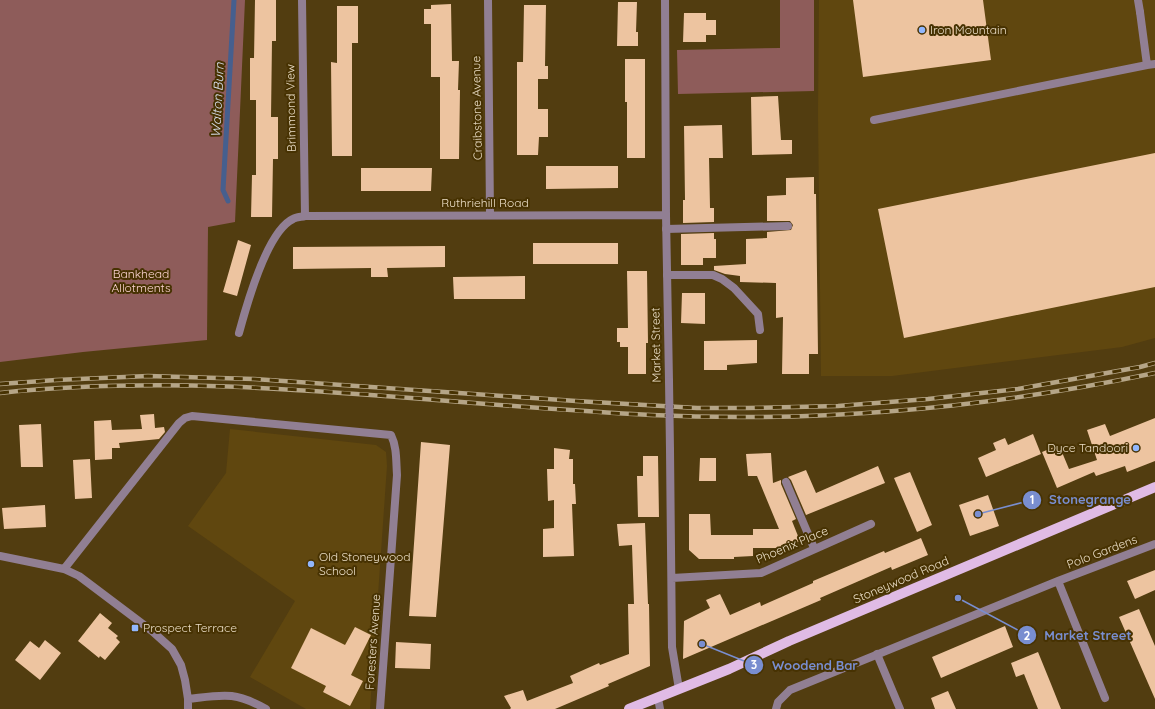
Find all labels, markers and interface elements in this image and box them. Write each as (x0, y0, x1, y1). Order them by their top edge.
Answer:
place label: Iron Mountain (930, 22, 1007, 37)
marker: Iron Mountain (917, 25, 927, 35)
street label: Craibstone Avenue (468, 55, 485, 160)
water label: Walton Burn (207, 62, 227, 138)
street label: Brimmond View (282, 64, 299, 152)
street label: Ruthriehill Road (441, 195, 529, 210)
park label: Bankhead Allotments (111, 266, 171, 295)
street label: Market Street (647, 307, 664, 383)
place label: Dyce Tandoori (1047, 440, 1128, 455)
marker: Dyce Tandoori (1131, 443, 1141, 453)
callout: Stonegrange (1022, 487, 1139, 512)
text: Stonegrange (1049, 491, 1131, 507)
text: 1 (1030, 492, 1034, 507)
street label: Phoenix Place (754, 523, 830, 566)
street label: Polo Gardens (1064, 531, 1139, 572)
place label: Old Stoneywood School (319, 549, 411, 578)
street label: Stoneywood Road (851, 553, 951, 606)
marker: Old Stoneywood School (306, 559, 316, 569)
street label: Foresters Avenue (362, 593, 383, 690)
place label: Prospect Terrace (143, 620, 237, 635)
marker: Prospect Terrace (130, 623, 140, 633)
callout: Market Street (1017, 623, 1140, 648)
text: Market Street (1044, 627, 1132, 643)
text: 2 (1024, 628, 1031, 643)
callout: Woodend Bar (744, 653, 866, 678)
text: 3 (751, 657, 757, 672)
text: Woodend Bar (772, 657, 858, 673)

